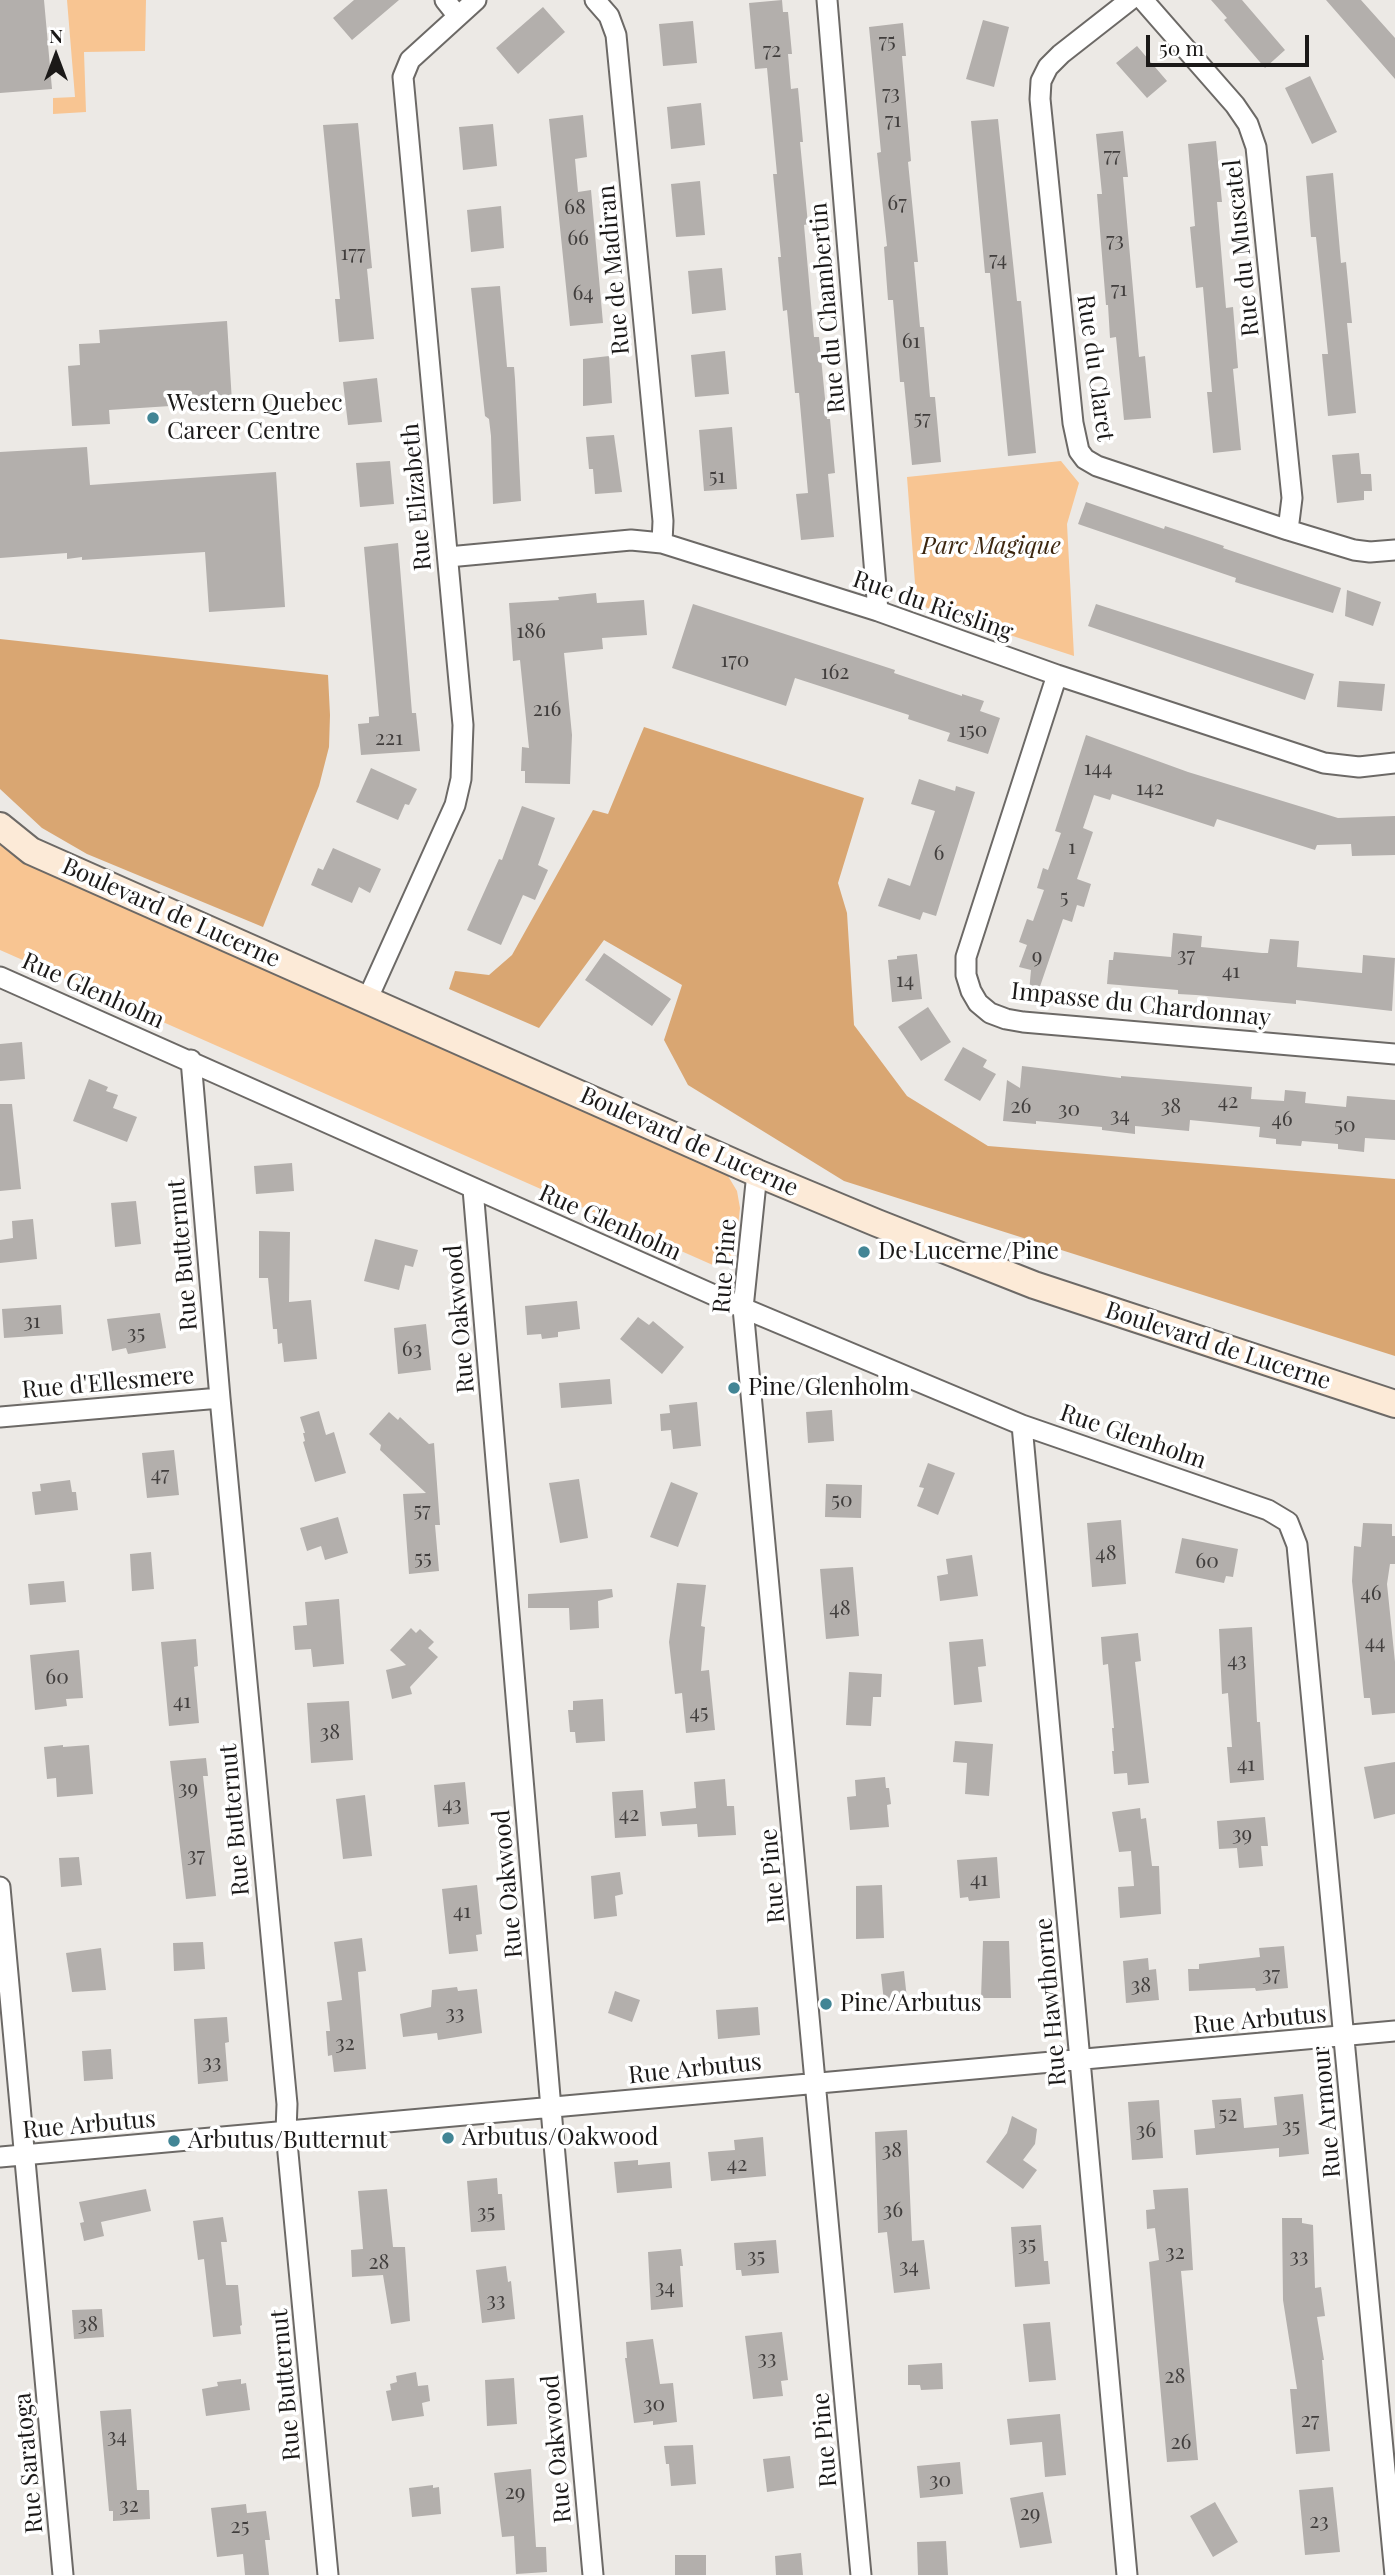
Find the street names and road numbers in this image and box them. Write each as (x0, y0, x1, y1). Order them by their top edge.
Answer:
street label: Rue du Muscatel (1218, 158, 1266, 338)
street label: Rue de Madiran (592, 184, 636, 356)
street label: Rue du Chambertin (804, 201, 852, 415)
street label: Rue du Claret (1070, 293, 1120, 443)
street label: Rue Elizabeth (396, 422, 438, 572)
street label: Rue du Riesling (849, 565, 1017, 647)
street label: Boulevard de Lucerne (58, 852, 284, 974)
street label: Rue Glenholm (17, 947, 169, 1035)
street label: Impasse du Chardonnay (1010, 977, 1272, 1033)
street label: Boulevard de Lucerne (576, 1081, 802, 1203)
street label: Rue Butternut (162, 1178, 204, 1332)
street label: Rue Glenholm (534, 1179, 686, 1267)
street label: Rue Pine (707, 1218, 743, 1314)
street label: Rue Oakwood (439, 1243, 481, 1395)
street label: Boulevard de Lucerne (1102, 1296, 1334, 1396)
street label: Rue d'Ellesmere (21, 1361, 195, 1405)
street label: Rue Glenholm (1056, 1399, 1210, 1475)
street label: Rue Butternut (214, 1743, 256, 1897)
street label: Rue Oakwood (487, 1808, 529, 1960)
street label: Rue Pine (755, 1827, 791, 1925)
street label: Rue Hawthorne (1029, 1917, 1073, 2087)
street label: Rue Arbutus (1192, 2000, 1328, 2040)
street label: Rue Armour (1307, 2045, 1347, 2179)
street label: Rue Arbutus (627, 2048, 763, 2090)
street label: Rue Arbutus (21, 2105, 157, 2145)
street label: Rue Butternut (265, 2308, 307, 2462)
street label: Rue Oakwood (536, 2373, 578, 2525)
street label: Rue Saratoga (9, 2391, 49, 2535)
street label: Rue Pine (807, 2391, 843, 2489)

